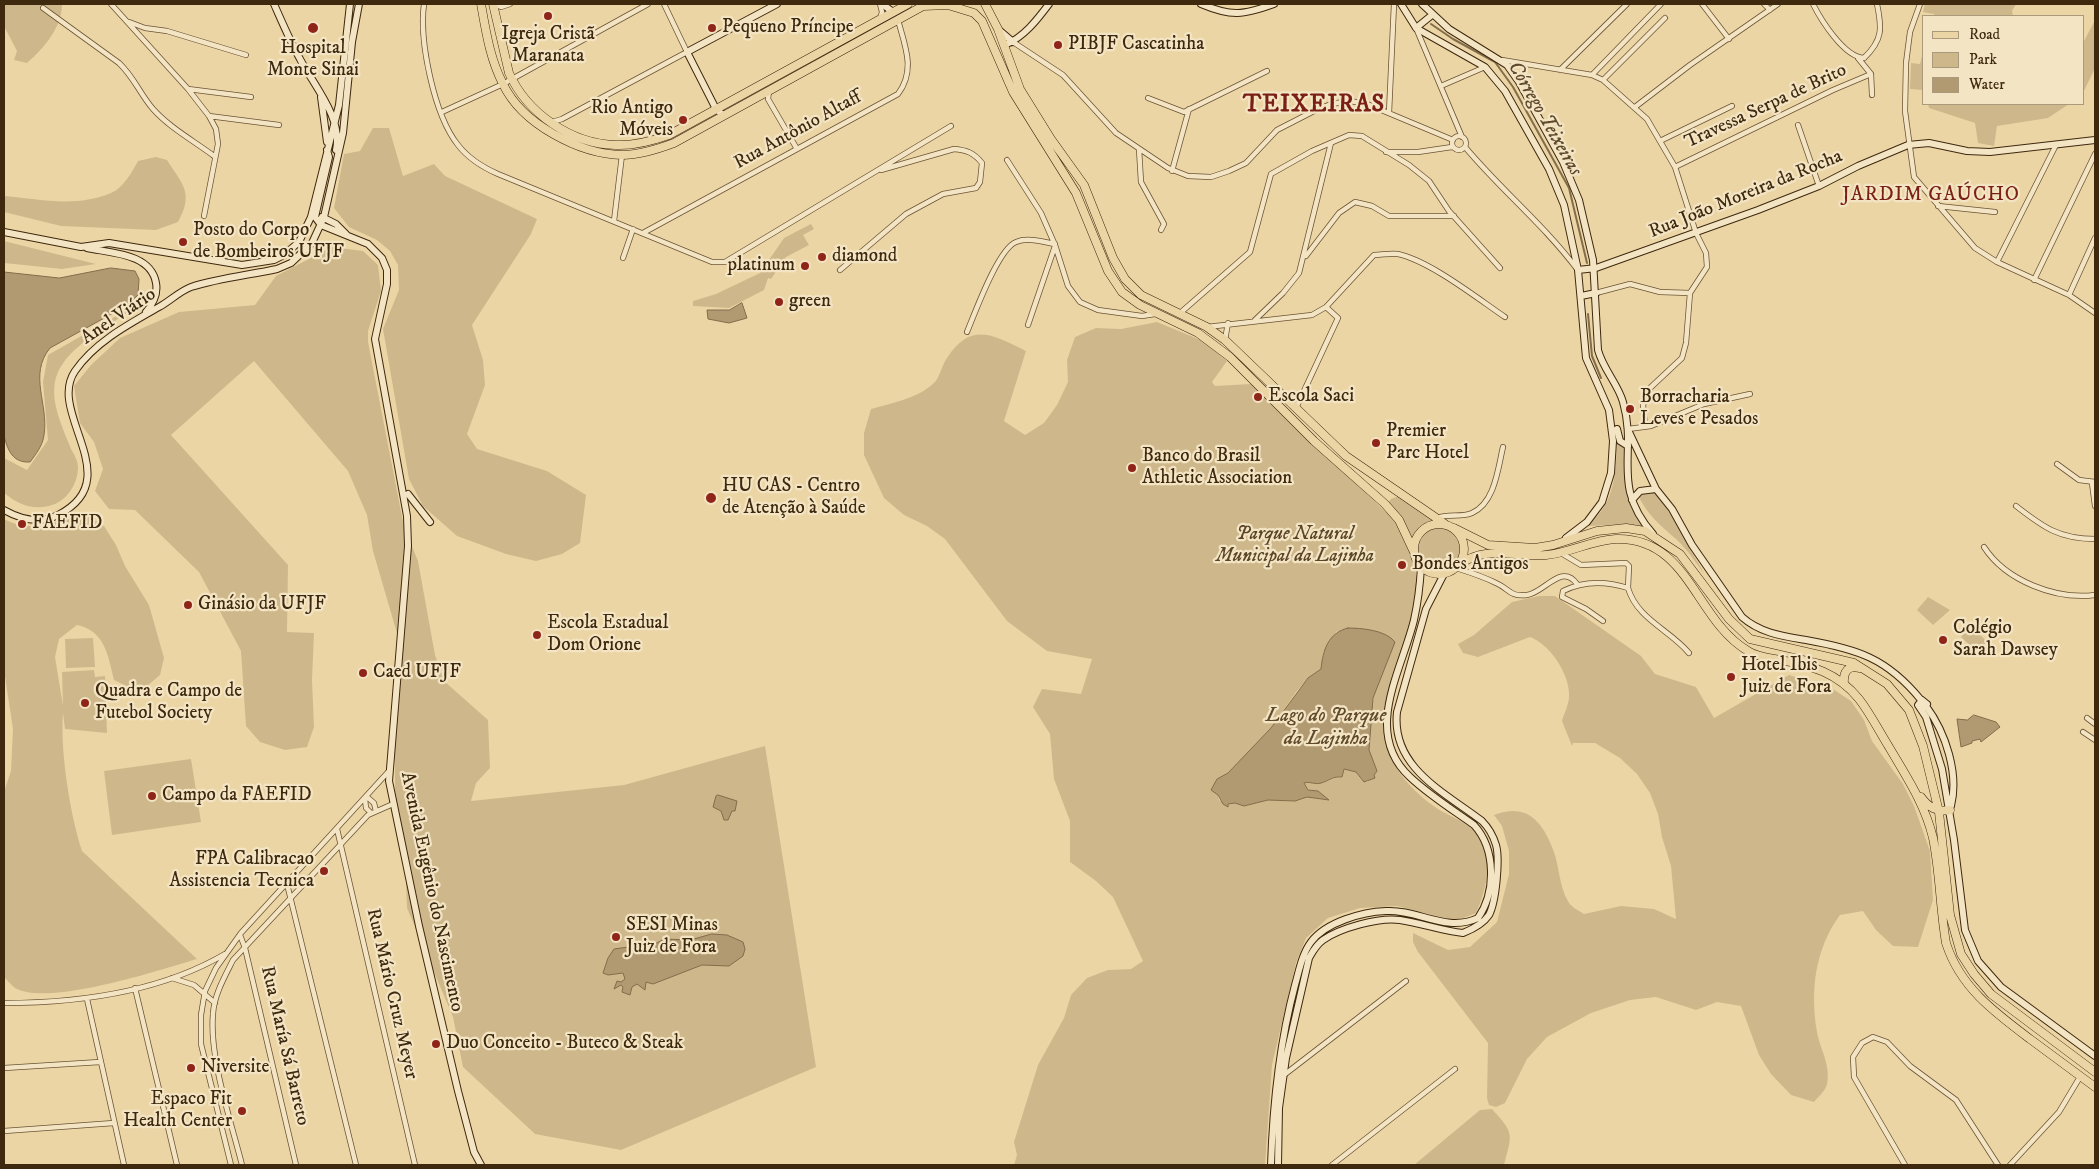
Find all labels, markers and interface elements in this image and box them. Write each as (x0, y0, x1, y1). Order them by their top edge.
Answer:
marker: Igreja Cristã Maranata (542, 10, 554, 22)
legend (1922, 15, 2084, 105)
place label: Pequeno Príncipe (722, 17, 854, 39)
marker: Hospital Monte Sinai (306, 21, 320, 35)
marker: Pequeno Príncipe (706, 22, 718, 34)
place label: Igreja Cristã Maranata (501, 24, 595, 68)
text: Road (1969, 25, 2000, 44)
place label: PIBJF Cascatinha (1068, 34, 1204, 56)
place label: Hospital Monte Sinai (267, 38, 359, 82)
marker: PIBJF Cascatinha (1052, 39, 1064, 51)
text: Park (1969, 50, 1997, 69)
water label: Córrego Teixeiras (1502, 58, 1586, 180)
street label: Travessa Serpa de Brito (1682, 60, 1850, 154)
text: Water (1969, 75, 2005, 94)
street label: Rua Antônio Altaff (730, 87, 866, 175)
district label: TEIXEIRAS (1242, 92, 1386, 120)
place label: Rio Antigo Móveis (591, 98, 673, 142)
marker: Rio Antigo Móveis (677, 114, 689, 126)
street label: Rua João Moreira da Rocha (1646, 146, 1846, 244)
district label: JARDIM GAÚCHO (1840, 184, 2022, 208)
place label: Posto do Corpo de Bombeiros UFJF (193, 220, 344, 264)
marker: Posto do Corpo de Bombeiros UFJF (177, 236, 189, 248)
place label: diamond (832, 246, 897, 268)
marker: diamond (816, 251, 828, 263)
place label: platinum (728, 255, 795, 277)
marker: platinum (799, 260, 811, 272)
street label: Anel Viário (77, 284, 161, 350)
place label: green (789, 291, 831, 313)
marker: green (773, 296, 785, 308)
place label: Escola Saci (1268, 386, 1354, 408)
place label: Borracharia Leves e Pesados (1640, 387, 1758, 431)
marker: Escola Saci (1252, 391, 1264, 403)
marker: Borracharia Leves e Pesados (1624, 403, 1636, 415)
place label: Premier Parc Hotel (1386, 421, 1469, 465)
marker: Premier Parc Hotel (1370, 437, 1382, 449)
place label: Banco do Brasil Athletic Association (1142, 446, 1292, 490)
marker: Banco do Brasil Athletic Association (1126, 462, 1138, 474)
place label: HU CAS - Centro de Atenção à Saúde (722, 476, 866, 520)
marker: HU CAS - Centro de Atenção à Saúde (704, 491, 718, 505)
place label: FAEFID (32, 513, 102, 535)
marker: FAEFID (16, 518, 28, 530)
park label: Parque Natural Municipal da Lajinha (1216, 524, 1374, 568)
place label: Bondes Antigos (1412, 554, 1529, 576)
marker: Bondes Antigos (1396, 559, 1408, 571)
place label: Ginásio da UFJF (198, 594, 326, 616)
marker: Ginásio da UFJF (182, 599, 194, 611)
place label: Escola Estadual Dom Orione (547, 613, 668, 657)
place label: Colégio Sarah Dawsey (1953, 618, 2058, 662)
marker: Escola Estadual Dom Orione (531, 629, 543, 641)
marker: Colégio Sarah Dawsey (1937, 634, 1949, 646)
place label: Hotel Ibis Juiz de Fora (1741, 655, 1831, 699)
place label: Caed UFJF (373, 662, 461, 684)
marker: Caed UFJF (357, 667, 369, 679)
marker: Hotel Ibis Juiz de Fora (1725, 671, 1737, 683)
place label: Quadra e Campo de Futebol Society (95, 681, 242, 725)
marker: Quadra e Campo de Futebol Society (79, 697, 91, 709)
water label: Lago do Parque da Lajinha (1266, 705, 1386, 752)
street label: Avenida Eugênio do Nascimento (394, 770, 468, 1014)
place label: Campo da FAEFID (162, 785, 312, 807)
marker: Campo da FAEFID (146, 790, 158, 802)
place label: FPA Calibracao Assistencia Tecnica (169, 849, 314, 893)
marker: FPA Calibracao Assistencia Tecnica (318, 865, 330, 877)
street label: Rua Mário Cruz Meyer (360, 906, 422, 1082)
place label: SESI Minas Juiz de Fora (626, 915, 718, 959)
marker: SESI Minas Juiz de Fora (610, 931, 622, 943)
street label: Rua María Sá Barreto (255, 964, 313, 1128)
place label: Duo Conceito - Buteco & Steak (446, 1033, 683, 1055)
marker: Duo Conceito - Buteco & Steak (430, 1038, 442, 1050)
place label: Niversite (201, 1057, 269, 1079)
marker: Niversite (185, 1062, 197, 1074)
place label: Espaco Fit Health Center (123, 1089, 232, 1133)
marker: Espaco Fit Health Center (236, 1105, 248, 1117)

